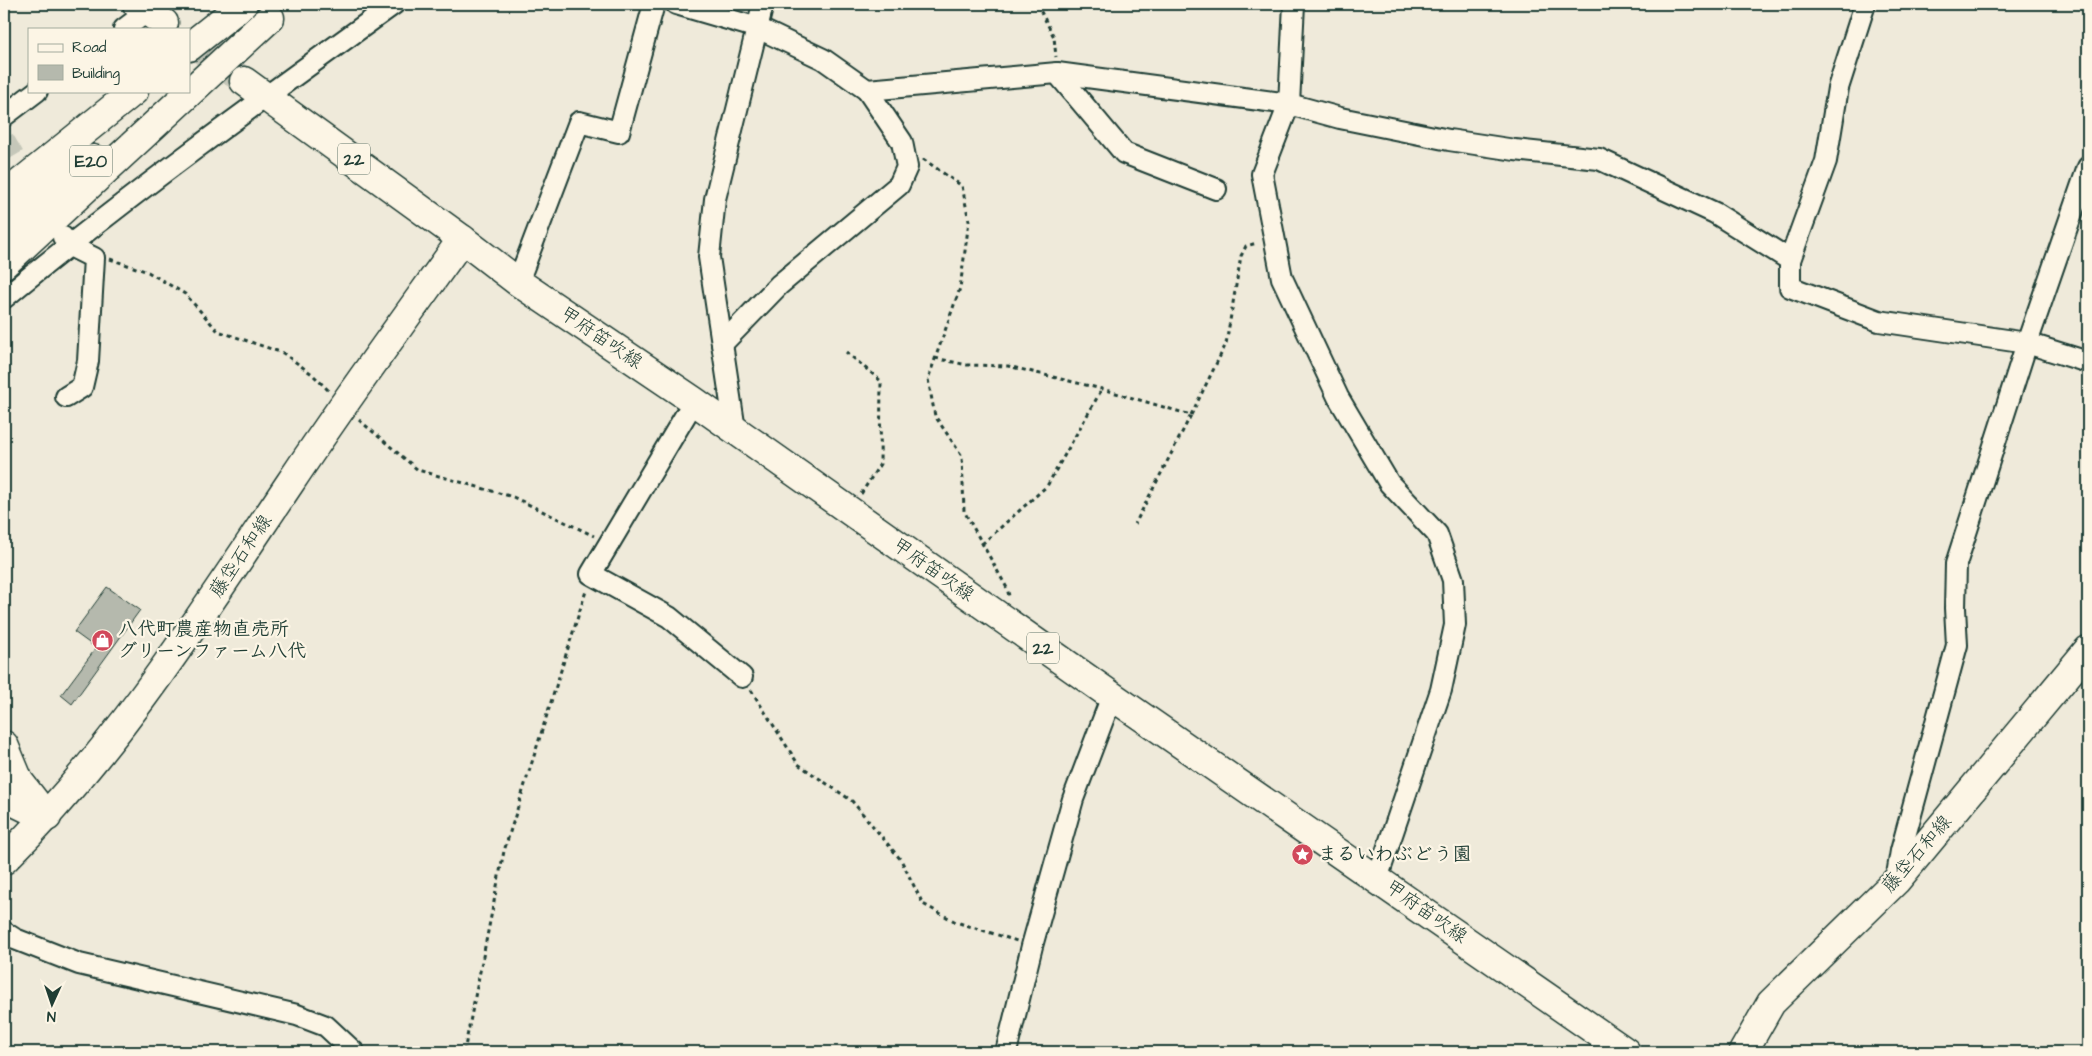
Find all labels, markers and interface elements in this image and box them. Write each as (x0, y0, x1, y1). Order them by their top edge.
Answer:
legend (28, 28, 190, 92)
text: Road (72, 37, 107, 58)
text: Building (72, 63, 120, 85)
road number: 22 (338, 144, 370, 174)
road number: E20 (70, 146, 112, 177)
street label: 甲府笛吹線 (554, 300, 648, 376)
street label: 藤垈石和線 (203, 509, 279, 603)
street label: 甲府笛吹線 (886, 532, 980, 608)
place label: 八代町農産物直売所 グリーンファーム八代 (118, 616, 306, 665)
shop icon: 八代町農産物直売所 グリーンファーム八代 (90, 628, 114, 652)
road number: 22 (1027, 632, 1059, 664)
street label: 藤垈石和線 (1876, 809, 1958, 899)
place label: まるいわぶどう園 (1318, 841, 1472, 868)
place icon: まるいわぶどう園 (1290, 842, 1314, 866)
street label: 甲府笛吹線 (1379, 874, 1473, 950)
north arrow (28, 978, 78, 1028)
text: N (46, 1006, 56, 1026)

